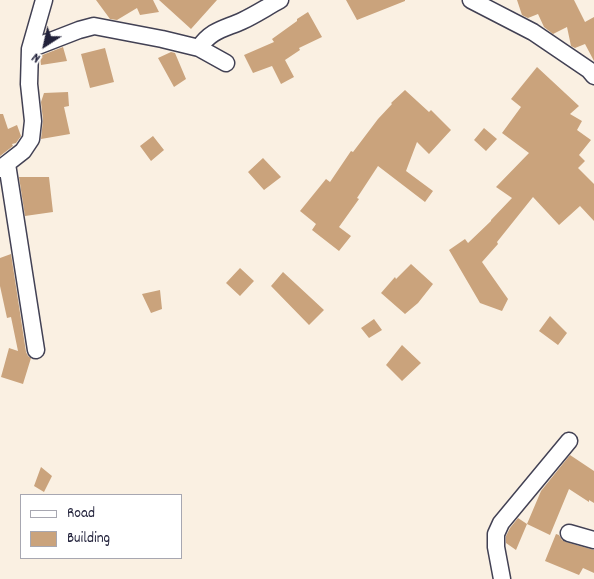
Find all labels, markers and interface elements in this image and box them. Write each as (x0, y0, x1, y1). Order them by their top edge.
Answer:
north arrow (20, 20, 70, 70)
text: N (28, 47, 45, 67)
legend (20, 494, 182, 559)
text: Road (67, 503, 95, 525)
text: Building (67, 528, 110, 550)

